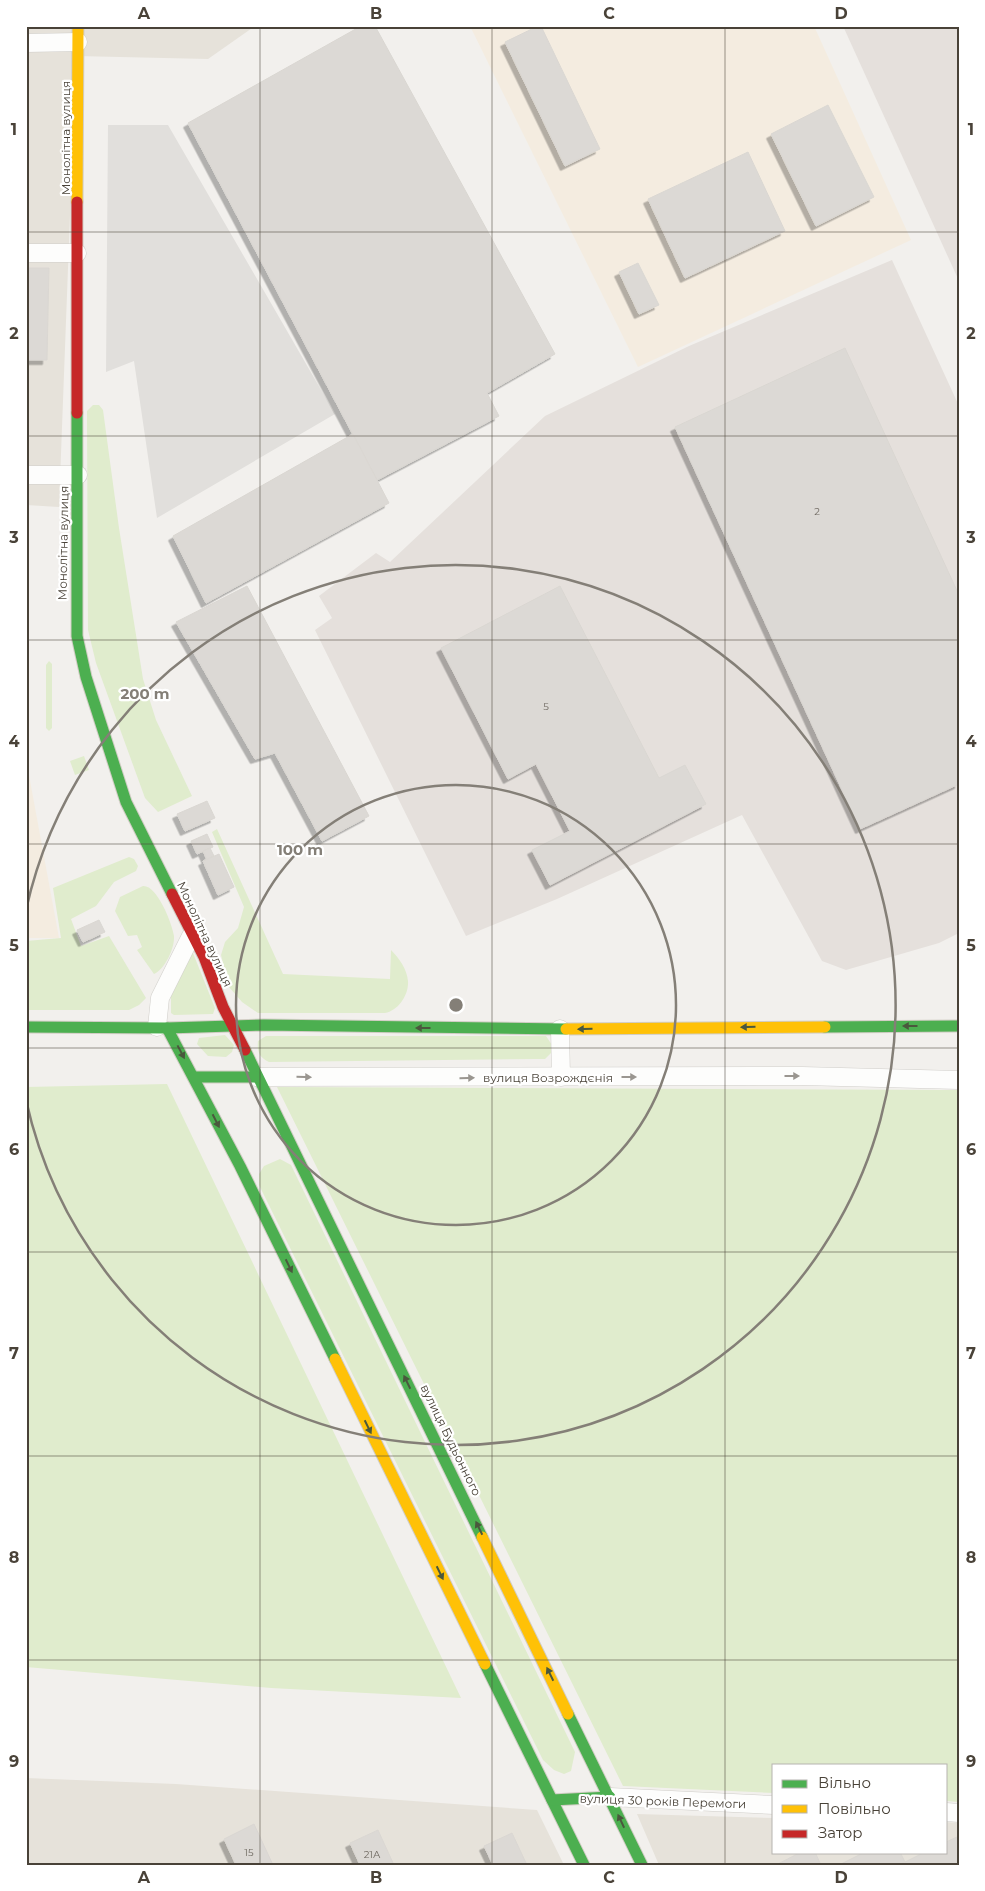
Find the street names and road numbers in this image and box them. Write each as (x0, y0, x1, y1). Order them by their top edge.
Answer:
street label: Монолітна вулиця (58, 81, 73, 195)
street label: Монолітна вулиця (55, 486, 71, 600)
street label: Монолітна вулиця (174, 879, 236, 989)
street label: вулиця Возрождєнія (483, 1070, 613, 1085)
street label: вулиця Будьонного (417, 1382, 485, 1499)
street label: вулиця 30 років Перемоги (579, 1791, 747, 1811)

